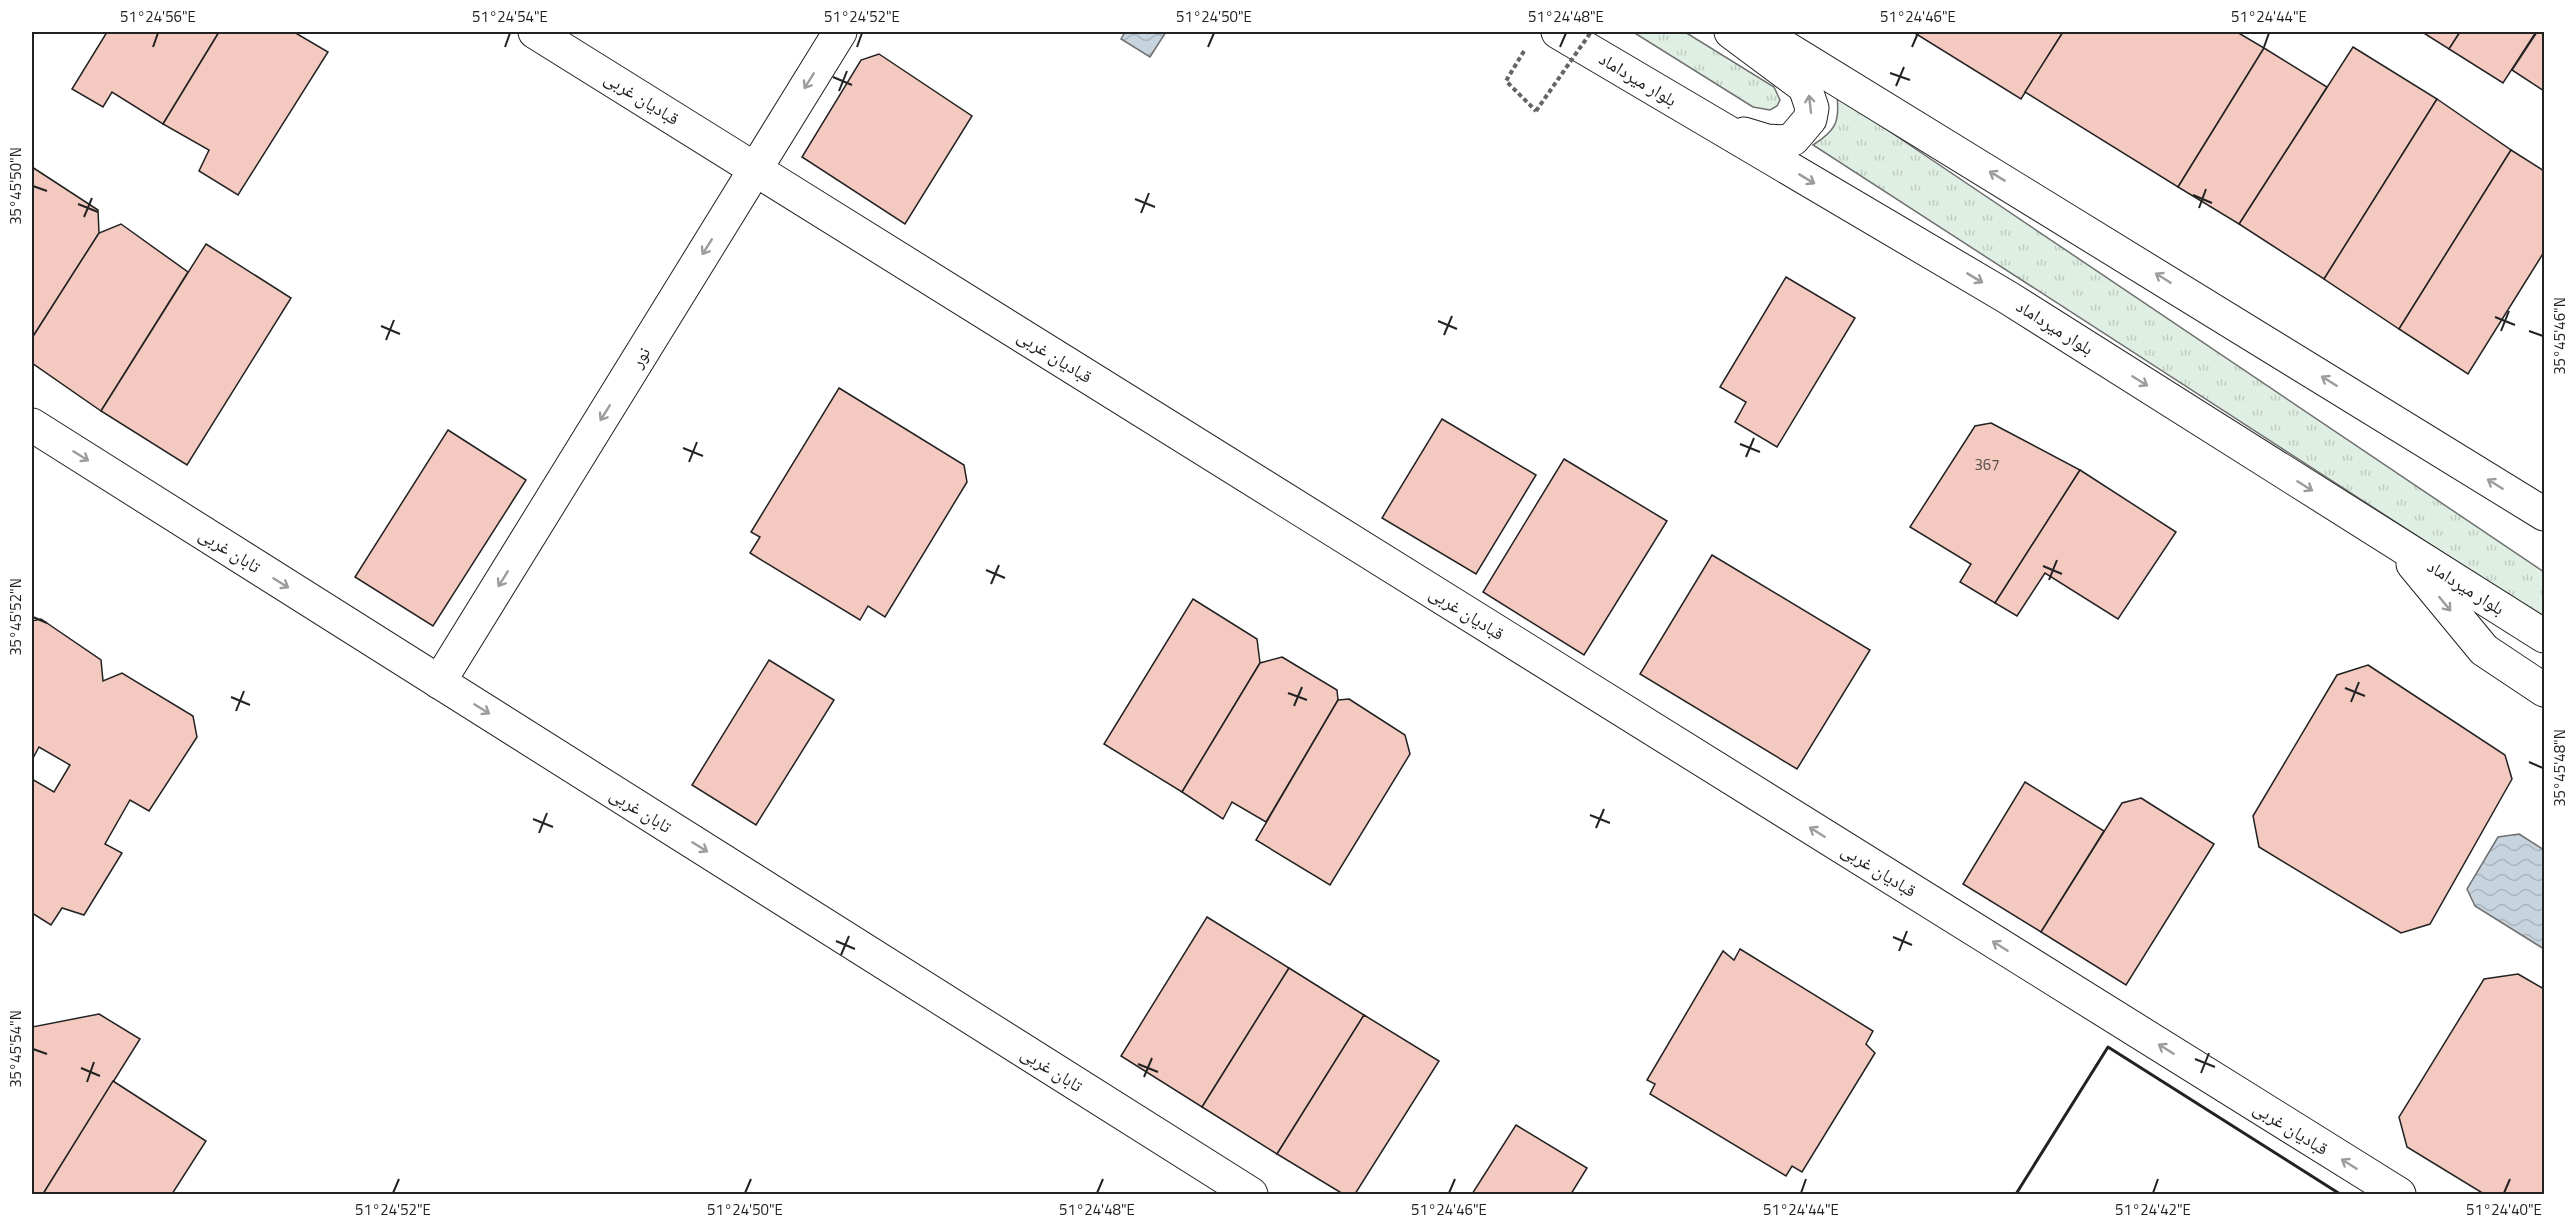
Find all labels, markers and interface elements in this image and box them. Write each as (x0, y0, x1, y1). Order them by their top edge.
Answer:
text: 51°24'56"E (120, 5, 196, 28)
text: 51°24'54"E (472, 5, 548, 28)
text: 51°24'52"E (824, 5, 900, 28)
text: 51°24'50"E (1176, 5, 1252, 28)
text: 51°24'48"E (1528, 5, 1604, 28)
text: 51°24'46"E (1880, 5, 1956, 28)
text: 51°24'44"E (2231, 5, 2307, 28)
street label: بلوار میرداماد (1594, 45, 1682, 113)
street label: قبادیان غربی (599, 64, 685, 132)
one-way arrow (803, 72, 815, 89)
one-way arrow (1804, 95, 1815, 114)
text: 35°45'50"N (4, 147, 27, 225)
one-way arrow (1989, 170, 2006, 182)
one-way arrow (1798, 173, 1815, 185)
one-way arrow (701, 238, 713, 255)
one-way arrow (1966, 272, 1983, 284)
one-way arrow (2155, 272, 2172, 284)
street label: بلوار میرداماد (2011, 293, 2099, 361)
text: 35°45'46"N (2548, 297, 2571, 375)
street label: قبادیان غربی (1012, 322, 1098, 390)
street label: نور (623, 341, 657, 374)
one-way arrow (2321, 375, 2338, 387)
one-way arrow (2131, 376, 2148, 388)
one-way arrow (598, 404, 610, 421)
one-way arrow (72, 450, 89, 462)
house number: 367 (1974, 453, 2000, 476)
one-way arrow (2486, 477, 2503, 490)
one-way arrow (2296, 480, 2313, 492)
street label: تابان غربی (194, 520, 266, 580)
street label: بلوار میرداماد (2422, 553, 2510, 621)
one-way arrow (496, 570, 508, 587)
one-way arrow (272, 577, 289, 589)
text: 35°45'52"N (4, 578, 27, 656)
street label: قبادیان غربی (1424, 579, 1510, 647)
one-way arrow (2438, 595, 2451, 611)
one-way arrow (473, 704, 490, 716)
text: 35°45'48"N (2548, 729, 2571, 807)
street label: تابان غربی (605, 780, 677, 840)
one-way arrow (1809, 825, 1826, 837)
street label: قبادیان غربی (1836, 836, 1922, 904)
one-way arrow (691, 841, 708, 853)
one-way arrow (1992, 939, 2009, 951)
text: 35°45'54"N (4, 1010, 27, 1088)
street label: تابان غربی (1016, 1039, 1088, 1099)
one-way arrow (2158, 1043, 2175, 1055)
street label: قبادیان غربی (2248, 1094, 2334, 1162)
one-way arrow (2341, 1157, 2358, 1169)
text: 51°24'52"E (355, 1198, 431, 1221)
text: 51°24'50"E (707, 1198, 783, 1221)
text: 51°24'48"E (1059, 1198, 1135, 1221)
text: 51°24'46"E (1411, 1198, 1487, 1221)
text: 51°24'44"E (1763, 1198, 1839, 1221)
text: 51°24'42"E (2115, 1198, 2191, 1221)
text: 51°24'40"E (2466, 1198, 2542, 1221)

